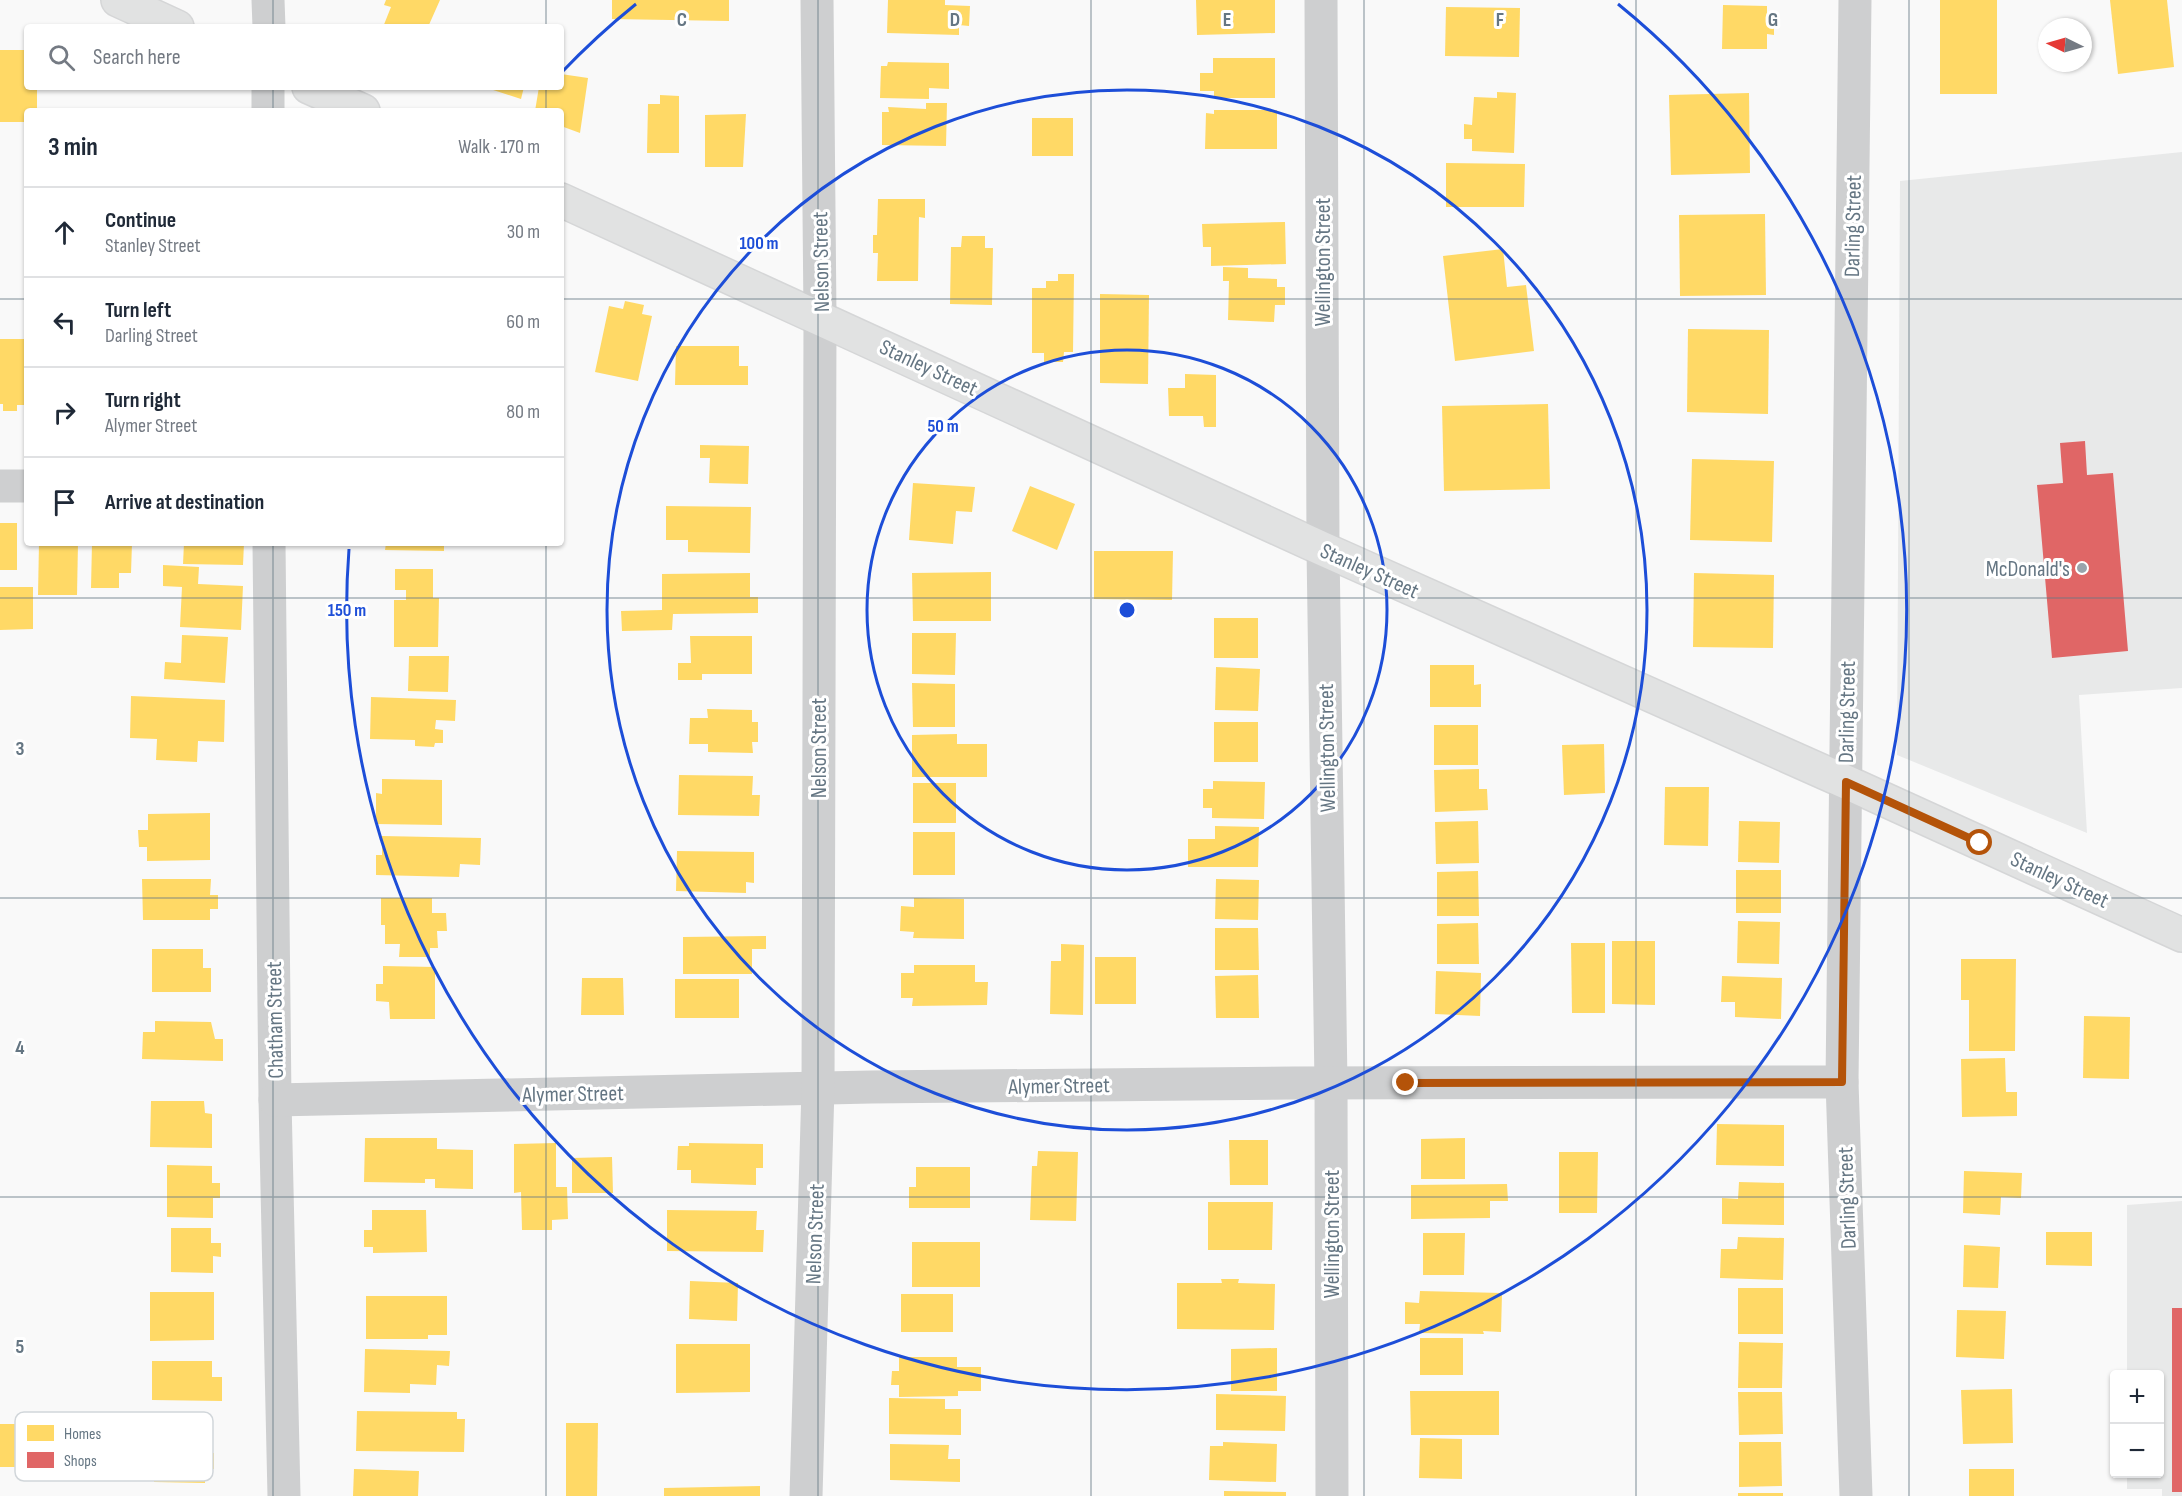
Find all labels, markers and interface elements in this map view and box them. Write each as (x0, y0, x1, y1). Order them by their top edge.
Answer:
text: C (677, 8, 687, 32)
text: D (950, 8, 960, 32)
text: E (1223, 8, 1231, 32)
text: F (1496, 8, 1504, 32)
text: G (1768, 8, 1778, 32)
north arrow (2038, 18, 2092, 72)
search box (24, 24, 564, 90)
icon: search (45, 41, 78, 74)
text: Search here (93, 44, 180, 71)
text: 3 min (48, 132, 98, 163)
text: Walk · 170 m (458, 135, 540, 159)
street label: Darling Street (1839, 174, 1868, 277)
street label: Wellington Street (1310, 197, 1337, 326)
text: Continue (105, 207, 176, 234)
street label: Nelson Street (807, 211, 836, 312)
icon: ahead (48, 216, 81, 249)
text: 30 m (507, 220, 540, 244)
text: 100 m (740, 233, 779, 254)
text: Stanley Street (105, 234, 201, 258)
text: Turn left (105, 297, 171, 324)
icon: left (48, 306, 81, 339)
text: 60 m (506, 310, 540, 334)
text: Darling Street (105, 324, 198, 348)
street label: Stanley Street (875, 334, 982, 403)
text: Turn right (105, 387, 181, 414)
icon: right (48, 396, 81, 429)
text: 80 m (506, 400, 540, 424)
text: Alymer Street (105, 414, 197, 438)
text: 50 m (927, 416, 959, 437)
icon: arrive (48, 486, 81, 519)
text: Arrive at destination (105, 489, 264, 516)
street label: Stanley Street (1316, 538, 1423, 605)
place label: McDonald's (1986, 556, 2070, 583)
marker: McDonald's (2075, 561, 2089, 575)
text: 150 m (328, 600, 366, 621)
centre of rings (1117, 600, 1137, 620)
street label: Darling Street (1833, 660, 1862, 763)
street label: Wellington Street (1313, 683, 1342, 813)
street label: Nelson Street (806, 697, 833, 798)
text: 3 (16, 737, 25, 761)
route start (1966, 829, 1992, 855)
street label: Stanley Street (2006, 846, 2113, 915)
street label: Chatham Street (261, 961, 290, 1079)
text: 4 (15, 1036, 25, 1060)
route end (1392, 1069, 1418, 1095)
street label: Alymer Street (1007, 1072, 1110, 1101)
street label: Alymer Street (521, 1080, 624, 1109)
street label: Darling Street (1832, 1146, 1863, 1249)
street label: Wellington Street (1319, 1169, 1346, 1298)
street label: Nelson Street (800, 1183, 831, 1285)
text: 5 (16, 1335, 25, 1359)
map controls (2110, 1370, 2164, 1478)
button: + (2110, 1370, 2164, 1424)
legend (15, 1412, 213, 1481)
button: − (2110, 1424, 2164, 1478)
text: Homes (64, 1425, 101, 1444)
text: Shops (64, 1452, 97, 1471)

